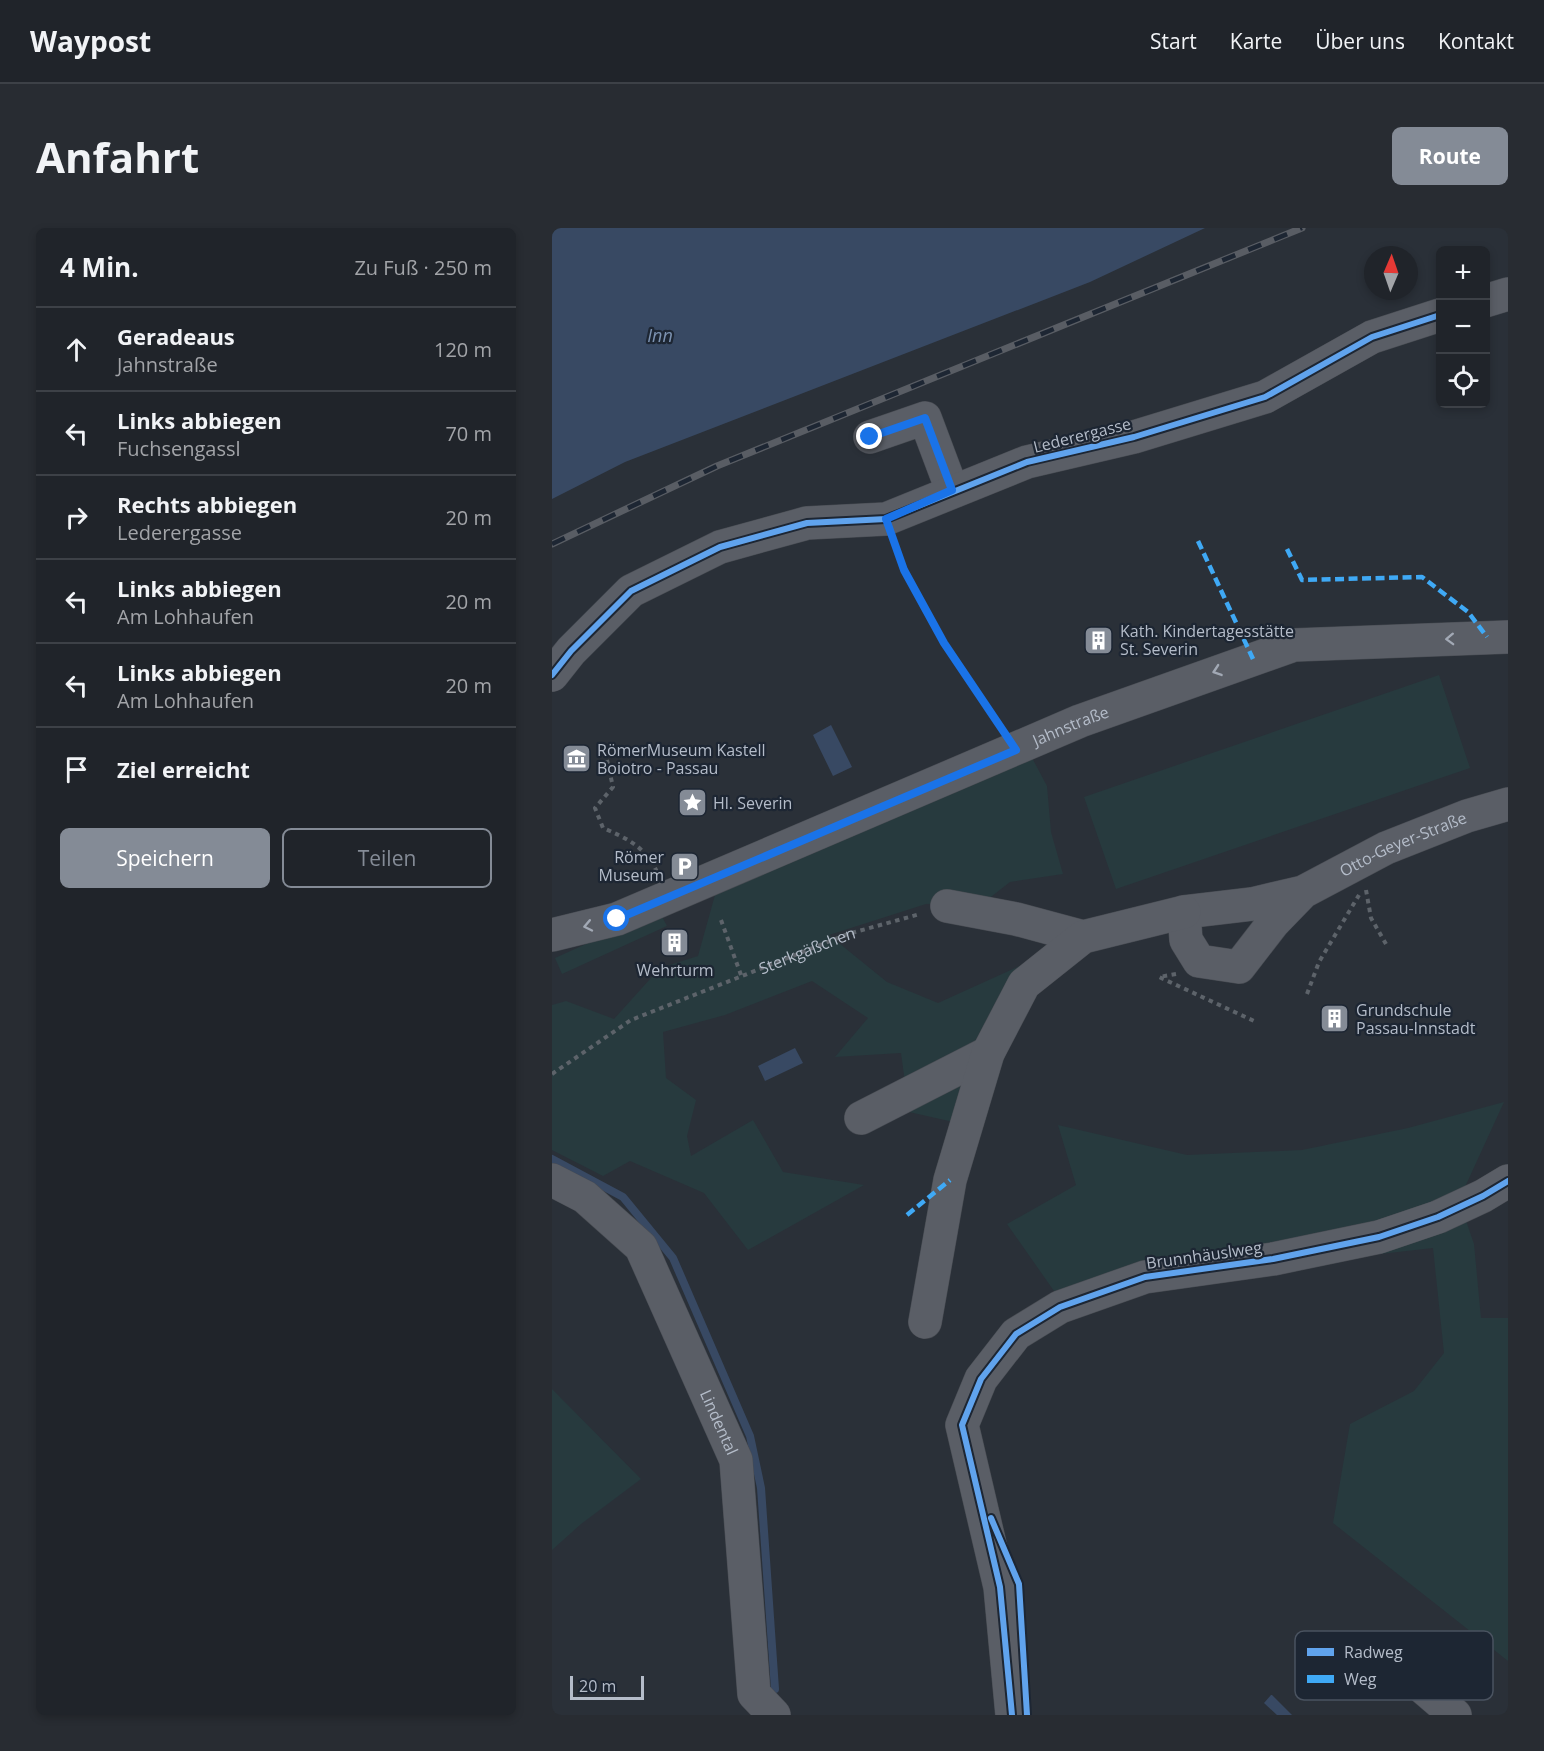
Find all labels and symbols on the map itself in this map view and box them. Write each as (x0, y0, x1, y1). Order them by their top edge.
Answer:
north arrow (1364, 246, 1418, 300)
water label: Inn (647, 323, 673, 347)
street label: Lederergasse (1031, 412, 1133, 458)
route end (856, 423, 882, 449)
place label: Kath. Kindertagesstätte St. Severin (1120, 620, 1294, 660)
building icon: Kath. Kindertagesstätte St. Severin (1083, 624, 1115, 656)
one-way arrow (1445, 632, 1454, 645)
one-way arrow (1212, 664, 1223, 677)
street label: Jahnstraße (1027, 701, 1112, 752)
place label: RömerMuseum Kastell Boiotro - Passau (597, 739, 766, 779)
museum icon: RömerMuseum Kastell Boiotro - Passau (560, 743, 592, 775)
place icon: Hl. Severin (676, 787, 708, 819)
place label: Hl. Severin (713, 792, 792, 814)
street label: Otto-Geyer-Straße (1336, 806, 1470, 882)
place label: Römer Museum (599, 846, 664, 886)
parking icon: Römer Museum (669, 850, 701, 882)
route start (603, 905, 629, 931)
one-way arrow (583, 918, 593, 931)
street label: Sterkgäßchen (755, 922, 858, 979)
building icon: Wehrturm (659, 926, 691, 958)
place label: Wehrturm (637, 959, 713, 981)
place label: Grundschule Passau-Innstadt (1356, 999, 1476, 1039)
building icon: Grundschule Passau-Innstadt (1319, 1003, 1351, 1035)
street label: Brunnhäuslweg (1145, 1236, 1264, 1274)
street label: Lindental (695, 1386, 743, 1458)
legend (1295, 1631, 1493, 1700)
text: Radweg (1344, 1641, 1403, 1663)
text: Weg (1344, 1668, 1377, 1690)
scale bar (570, 1673, 644, 1700)

